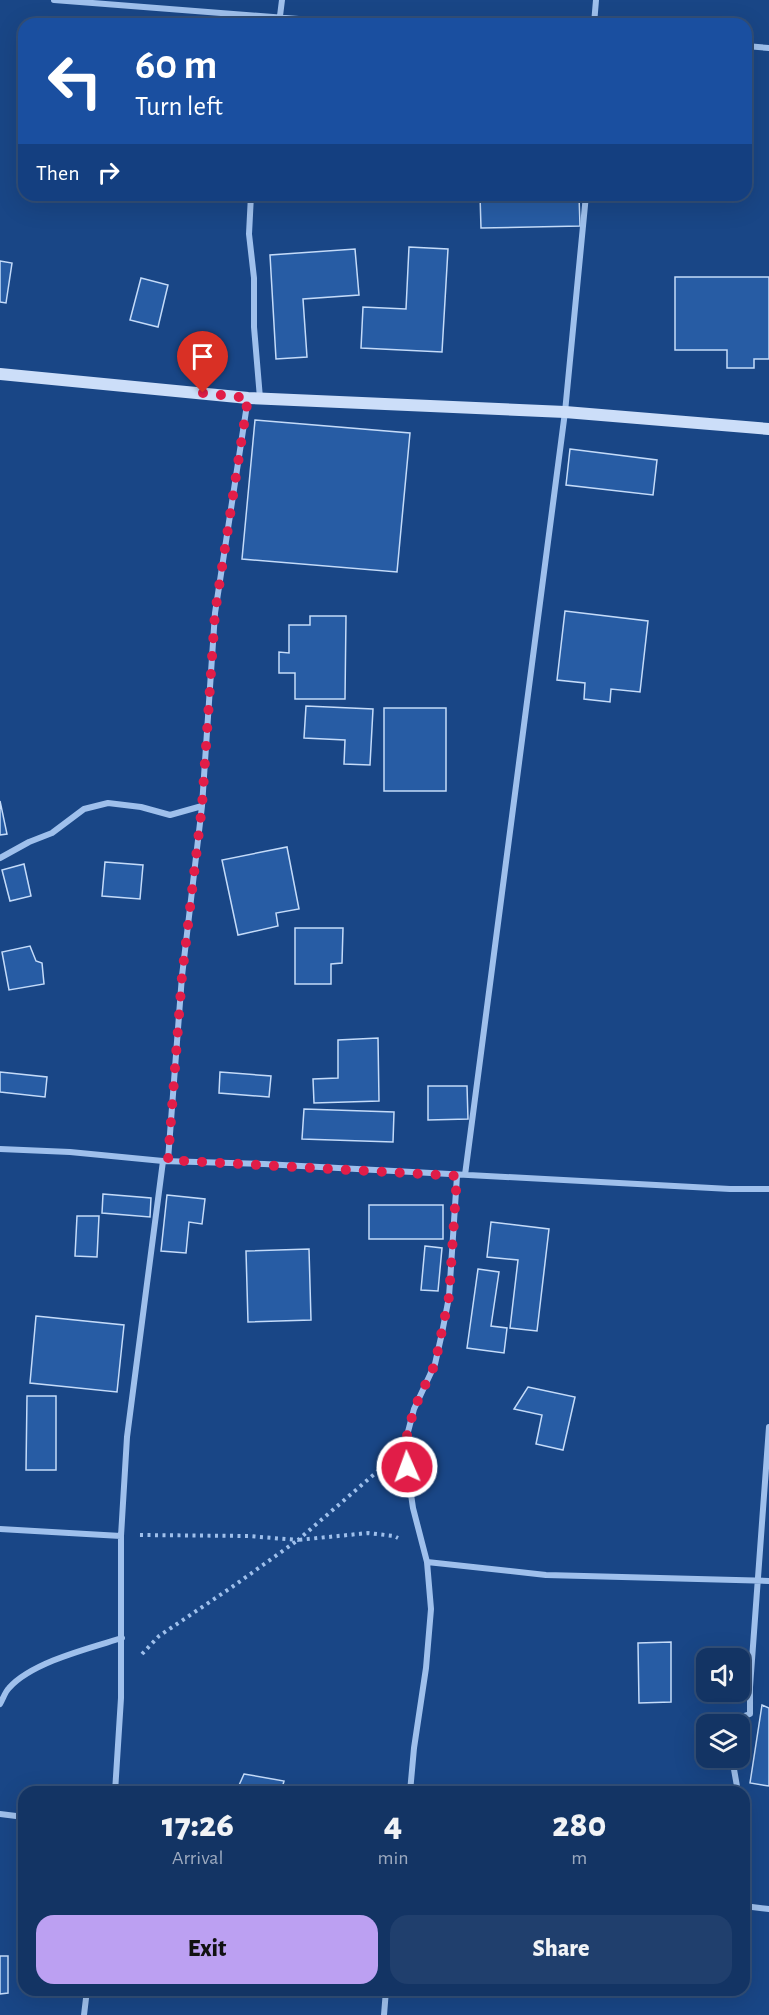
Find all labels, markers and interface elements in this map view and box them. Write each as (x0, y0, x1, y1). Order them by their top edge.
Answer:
icon: left (36, 42, 114, 120)
text: 60 m (135, 44, 217, 86)
text: Turn left (135, 93, 223, 120)
icon: right (92, 156, 125, 189)
text: Then (36, 162, 80, 184)
pin (177, 331, 228, 393)
icon: arrive (186, 340, 219, 373)
position arrow (375, 1435, 439, 1499)
map controls (696, 1648, 750, 1768)
button: sound (696, 1648, 750, 1702)
button: layers (696, 1714, 750, 1768)
text: 17:26 (162, 1807, 234, 1843)
text: 4 (384, 1807, 402, 1843)
text: 280 (552, 1807, 606, 1843)
text: Arrival (172, 1848, 223, 1868)
text: min (378, 1848, 409, 1868)
text: m (571, 1848, 587, 1868)
button: Exit (36, 1915, 378, 1984)
button: Share (390, 1915, 732, 1984)

